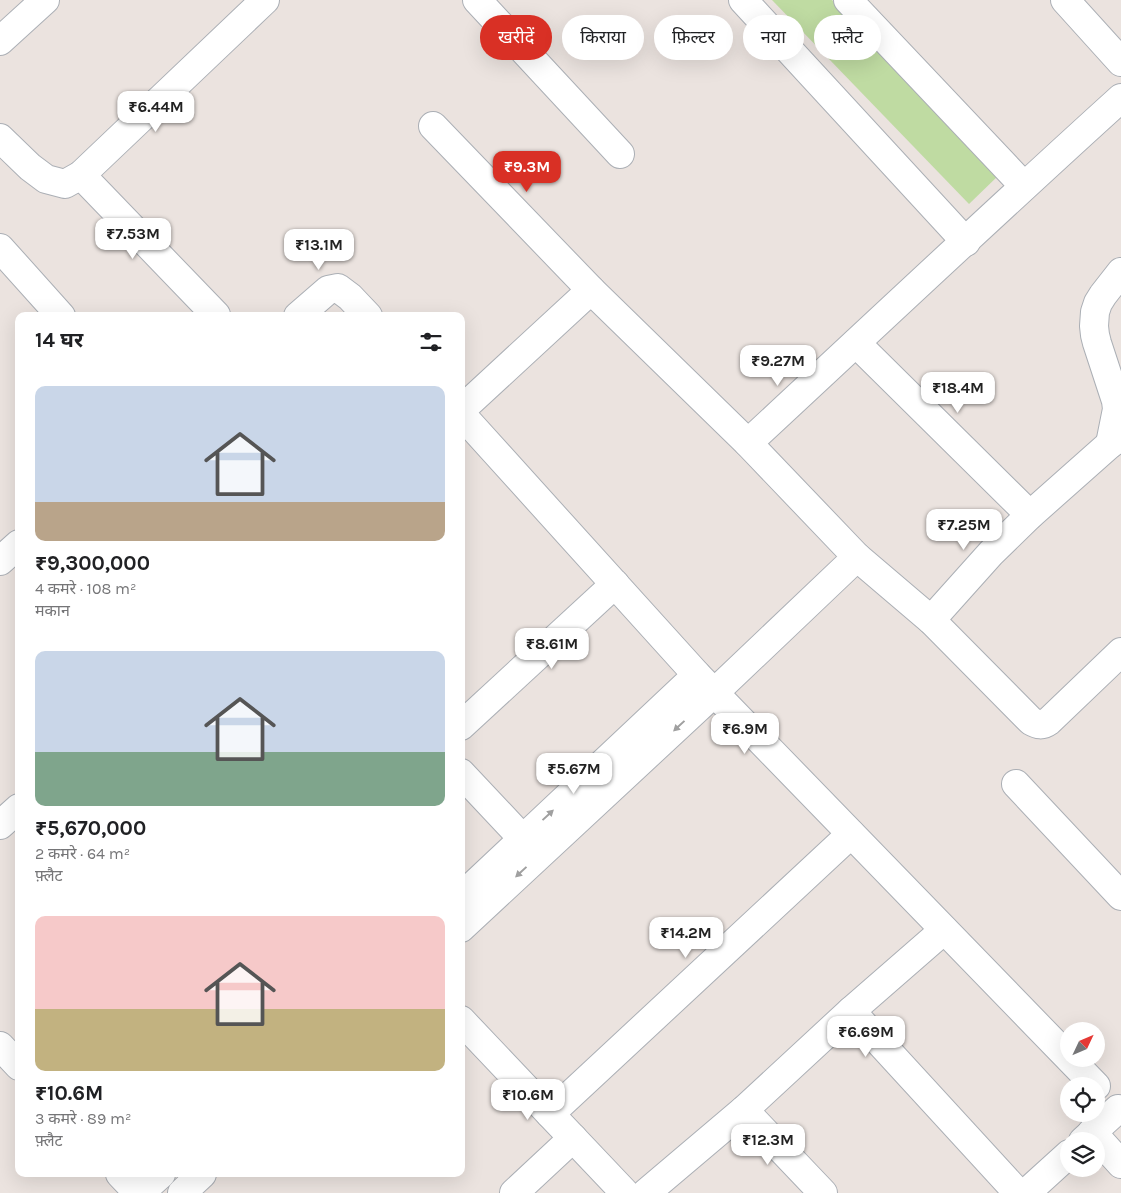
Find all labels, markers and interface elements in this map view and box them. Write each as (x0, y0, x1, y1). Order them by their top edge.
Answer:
chip: खरीदें (480, 15, 552, 60)
chip: किराया (562, 15, 644, 60)
chip: फ़िल्टर (654, 15, 733, 60)
chip: नया (743, 15, 804, 60)
chip: फ़्लैट (814, 15, 881, 60)
pin: ₹6.44M (115, 90, 197, 133)
text: ₹6.44M (128, 97, 184, 116)
pin: ₹9.3M (492, 150, 562, 193)
text: ₹9.3M (504, 157, 550, 176)
pin: ₹7.53M (92, 218, 174, 260)
text: ₹7.53M (106, 224, 160, 243)
pin: ₹13.1M (278, 228, 360, 271)
text: ₹13.1M (295, 235, 343, 254)
text: 14 घर (35, 328, 83, 352)
icon: filters (417, 328, 445, 356)
pin: ₹9.27M (737, 344, 819, 387)
text: ₹9.27M (751, 351, 805, 370)
pin: ₹18.4M (917, 372, 999, 414)
text: ₹18.4M (932, 378, 984, 397)
icon: home (195, 419, 285, 509)
pin: ₹7.25M (923, 508, 1005, 551)
text: ₹7.25M (937, 515, 991, 534)
text: ₹9,300,000 (35, 551, 150, 575)
text: 4 कमरे · 108 m² (35, 579, 136, 598)
text: मकान (35, 601, 70, 620)
pin: ₹8.61M (511, 628, 593, 670)
text: ₹8.61M (526, 634, 578, 653)
icon: home (195, 684, 285, 774)
pin: ₹6.9M (710, 712, 780, 755)
text: ₹6.9M (722, 719, 768, 738)
one-way arrow (673, 720, 685, 731)
pin: ₹5.67M (533, 752, 615, 795)
text: ₹5.67M (547, 759, 601, 778)
one-way arrow (541, 809, 553, 821)
text: ₹5,670,000 (35, 816, 146, 840)
text: 2 कमरे · 64 m² (35, 844, 130, 863)
text: फ़्लैट (35, 866, 63, 885)
one-way arrow (516, 866, 528, 878)
pin: ₹14.2M (645, 916, 727, 959)
text: ₹14.2M (660, 923, 712, 942)
icon: home (195, 949, 285, 1039)
pin: ₹6.69M (825, 1016, 907, 1058)
text: ₹6.69M (838, 1022, 894, 1041)
north arrow (1060, 1022, 1105, 1068)
map controls (1060, 1022, 1105, 1177)
button: locate (1060, 1077, 1105, 1122)
pin: ₹10.6M (487, 1078, 569, 1121)
text: ₹10.6M (35, 1081, 103, 1105)
text: ₹10.6M (502, 1085, 554, 1104)
text: 3 कमरे · 89 m² (35, 1109, 131, 1128)
pin: ₹12.3M (727, 1124, 809, 1166)
text: ₹12.3M (742, 1130, 794, 1149)
text: फ़्लैट (35, 1131, 63, 1150)
button: layers (1060, 1132, 1105, 1177)

